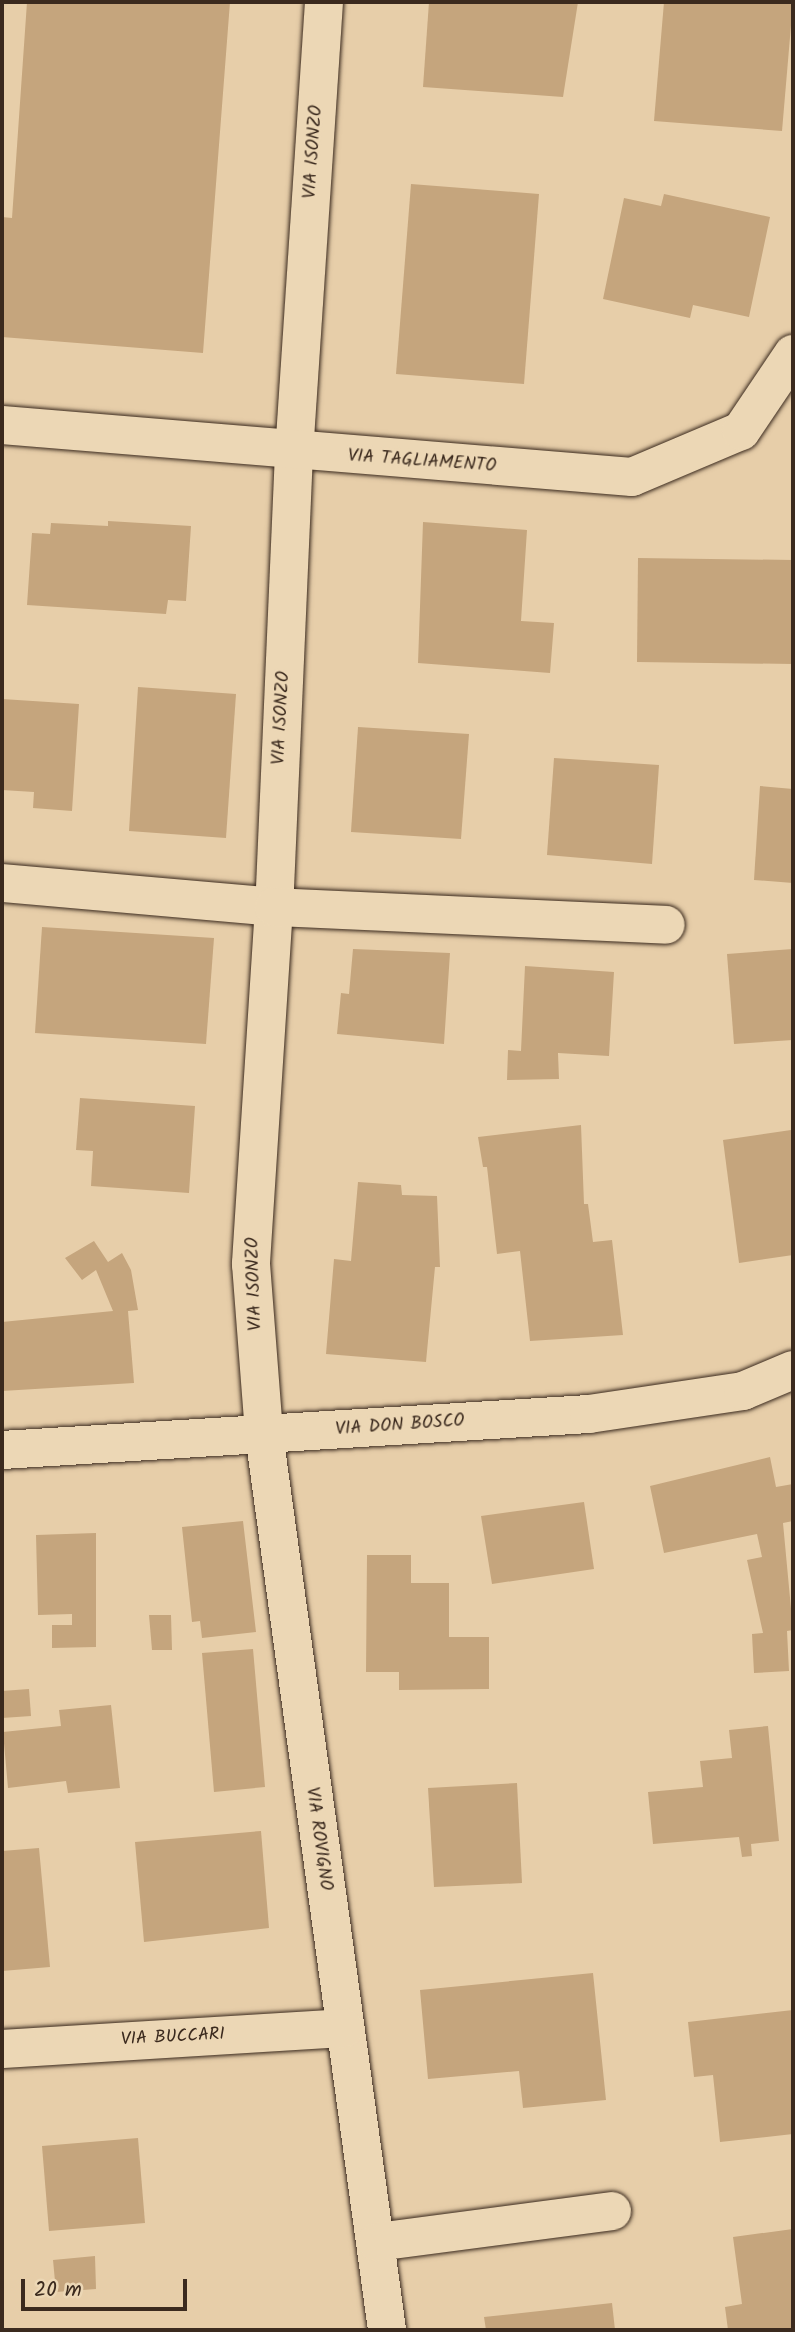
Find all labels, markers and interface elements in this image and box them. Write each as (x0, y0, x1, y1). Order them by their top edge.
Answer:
street label: VIA ISONZO (300, 104, 328, 200)
street label: VIA TAGLIAMENTO (347, 446, 497, 478)
street label: VIA ISONZO (269, 671, 295, 765)
street label: VIA ISONZO (243, 1237, 267, 1331)
street label: VIA DON BOSCO (335, 1411, 465, 1441)
street label: VIA ROVIGNO (300, 1786, 336, 1892)
street label: VIA BUCCARI (120, 2024, 226, 2052)
scale bar (24, 2266, 191, 2310)
text: 20 m (34, 2274, 82, 2307)

